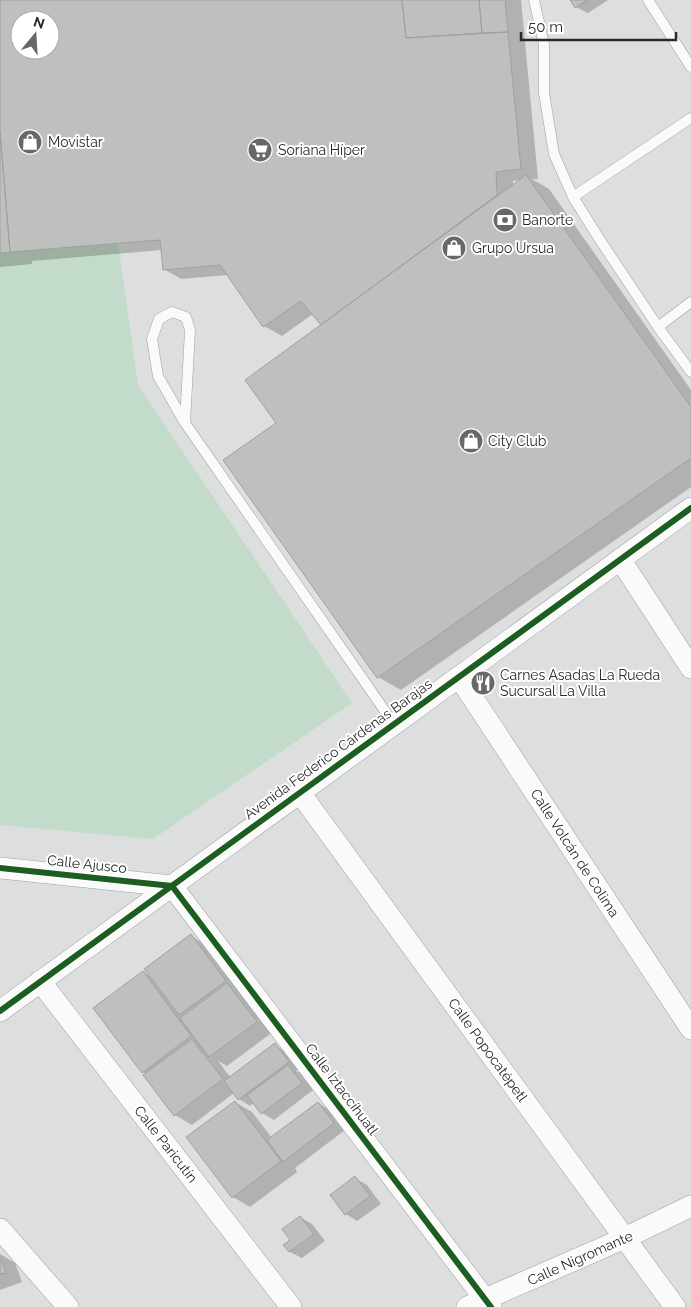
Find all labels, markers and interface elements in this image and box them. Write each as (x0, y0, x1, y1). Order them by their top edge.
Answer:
north arrow (10, 10, 60, 60)
scale bar (521, 10, 676, 42)
text: N (31, 13, 47, 32)
text: 50 m (528, 18, 563, 36)
shop icon: Movistar (17, 129, 43, 155)
place label: Movistar (48, 134, 103, 150)
supermarket icon: Soriana Híper (247, 137, 273, 163)
place label: Soriana Híper (278, 142, 365, 158)
bank icon: Banorte (492, 207, 518, 233)
place label: Banorte (522, 212, 573, 228)
shop icon: Grupo Ursua (441, 235, 467, 261)
place label: Grupo Ursua (472, 240, 554, 256)
shop icon: City Club (458, 428, 484, 454)
place label: City Club (488, 433, 547, 449)
place label: Carnes Asadas La Rueda Sucursal La Villa (500, 667, 660, 699)
restaurant icon: Carnes Asadas La Rueda Sucursal La Villa (470, 670, 496, 696)
street label: Avenida Federico Cárdenas Barajas (241, 675, 435, 822)
street label: Calle Volcán de Colima (528, 786, 622, 920)
street label: Calle Ajusco (46, 852, 128, 876)
street label: Calle Popocatépetl (445, 995, 531, 1105)
street label: Calle Iztaccíhuatl (302, 1040, 382, 1138)
street label: Calle Paricutín (131, 1103, 201, 1185)
street label: Calle Nigromante (525, 1228, 635, 1288)

